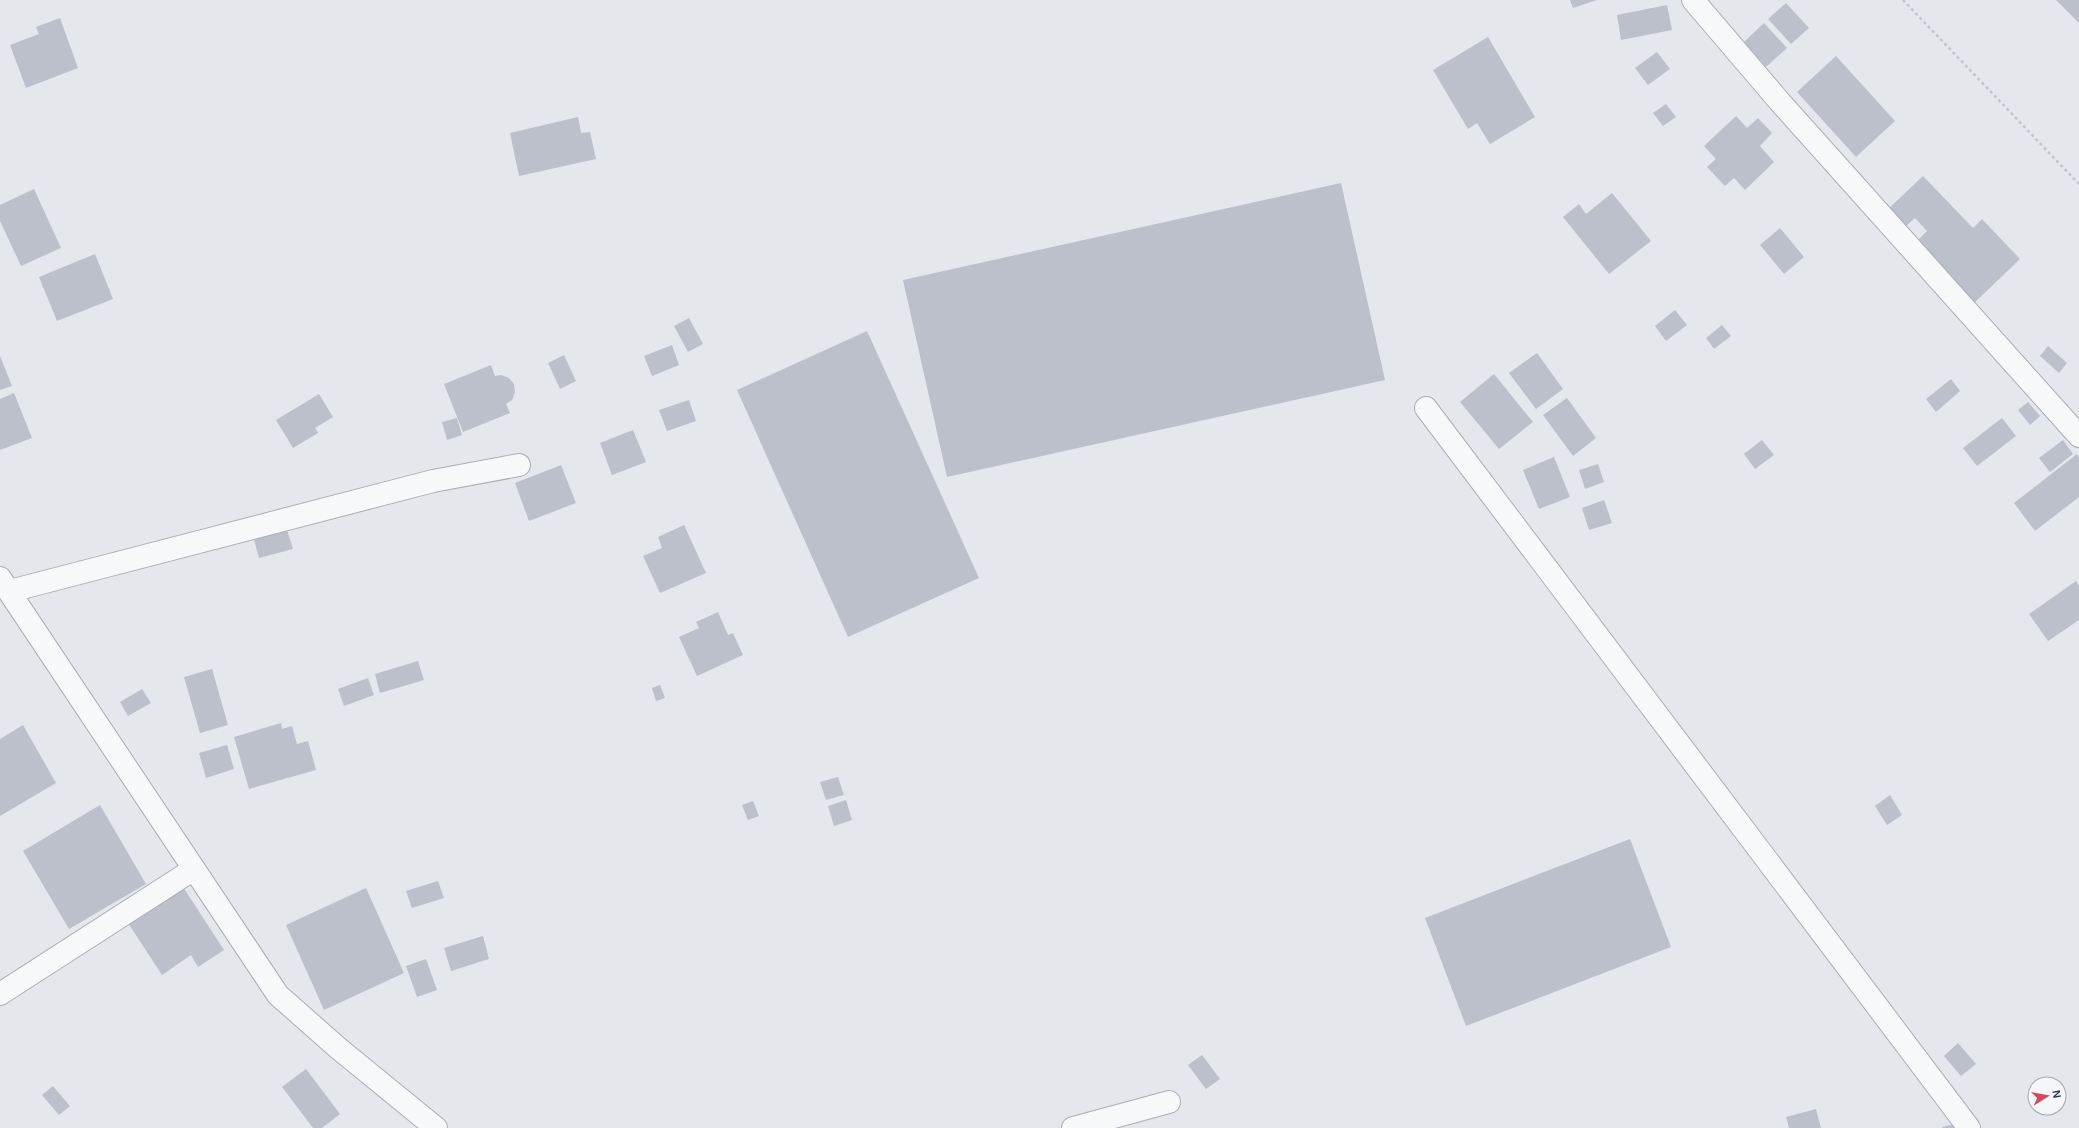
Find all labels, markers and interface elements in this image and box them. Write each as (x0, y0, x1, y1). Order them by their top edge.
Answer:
north arrow (2027, 1076, 2067, 1116)
text: N (2050, 1089, 2063, 1099)

